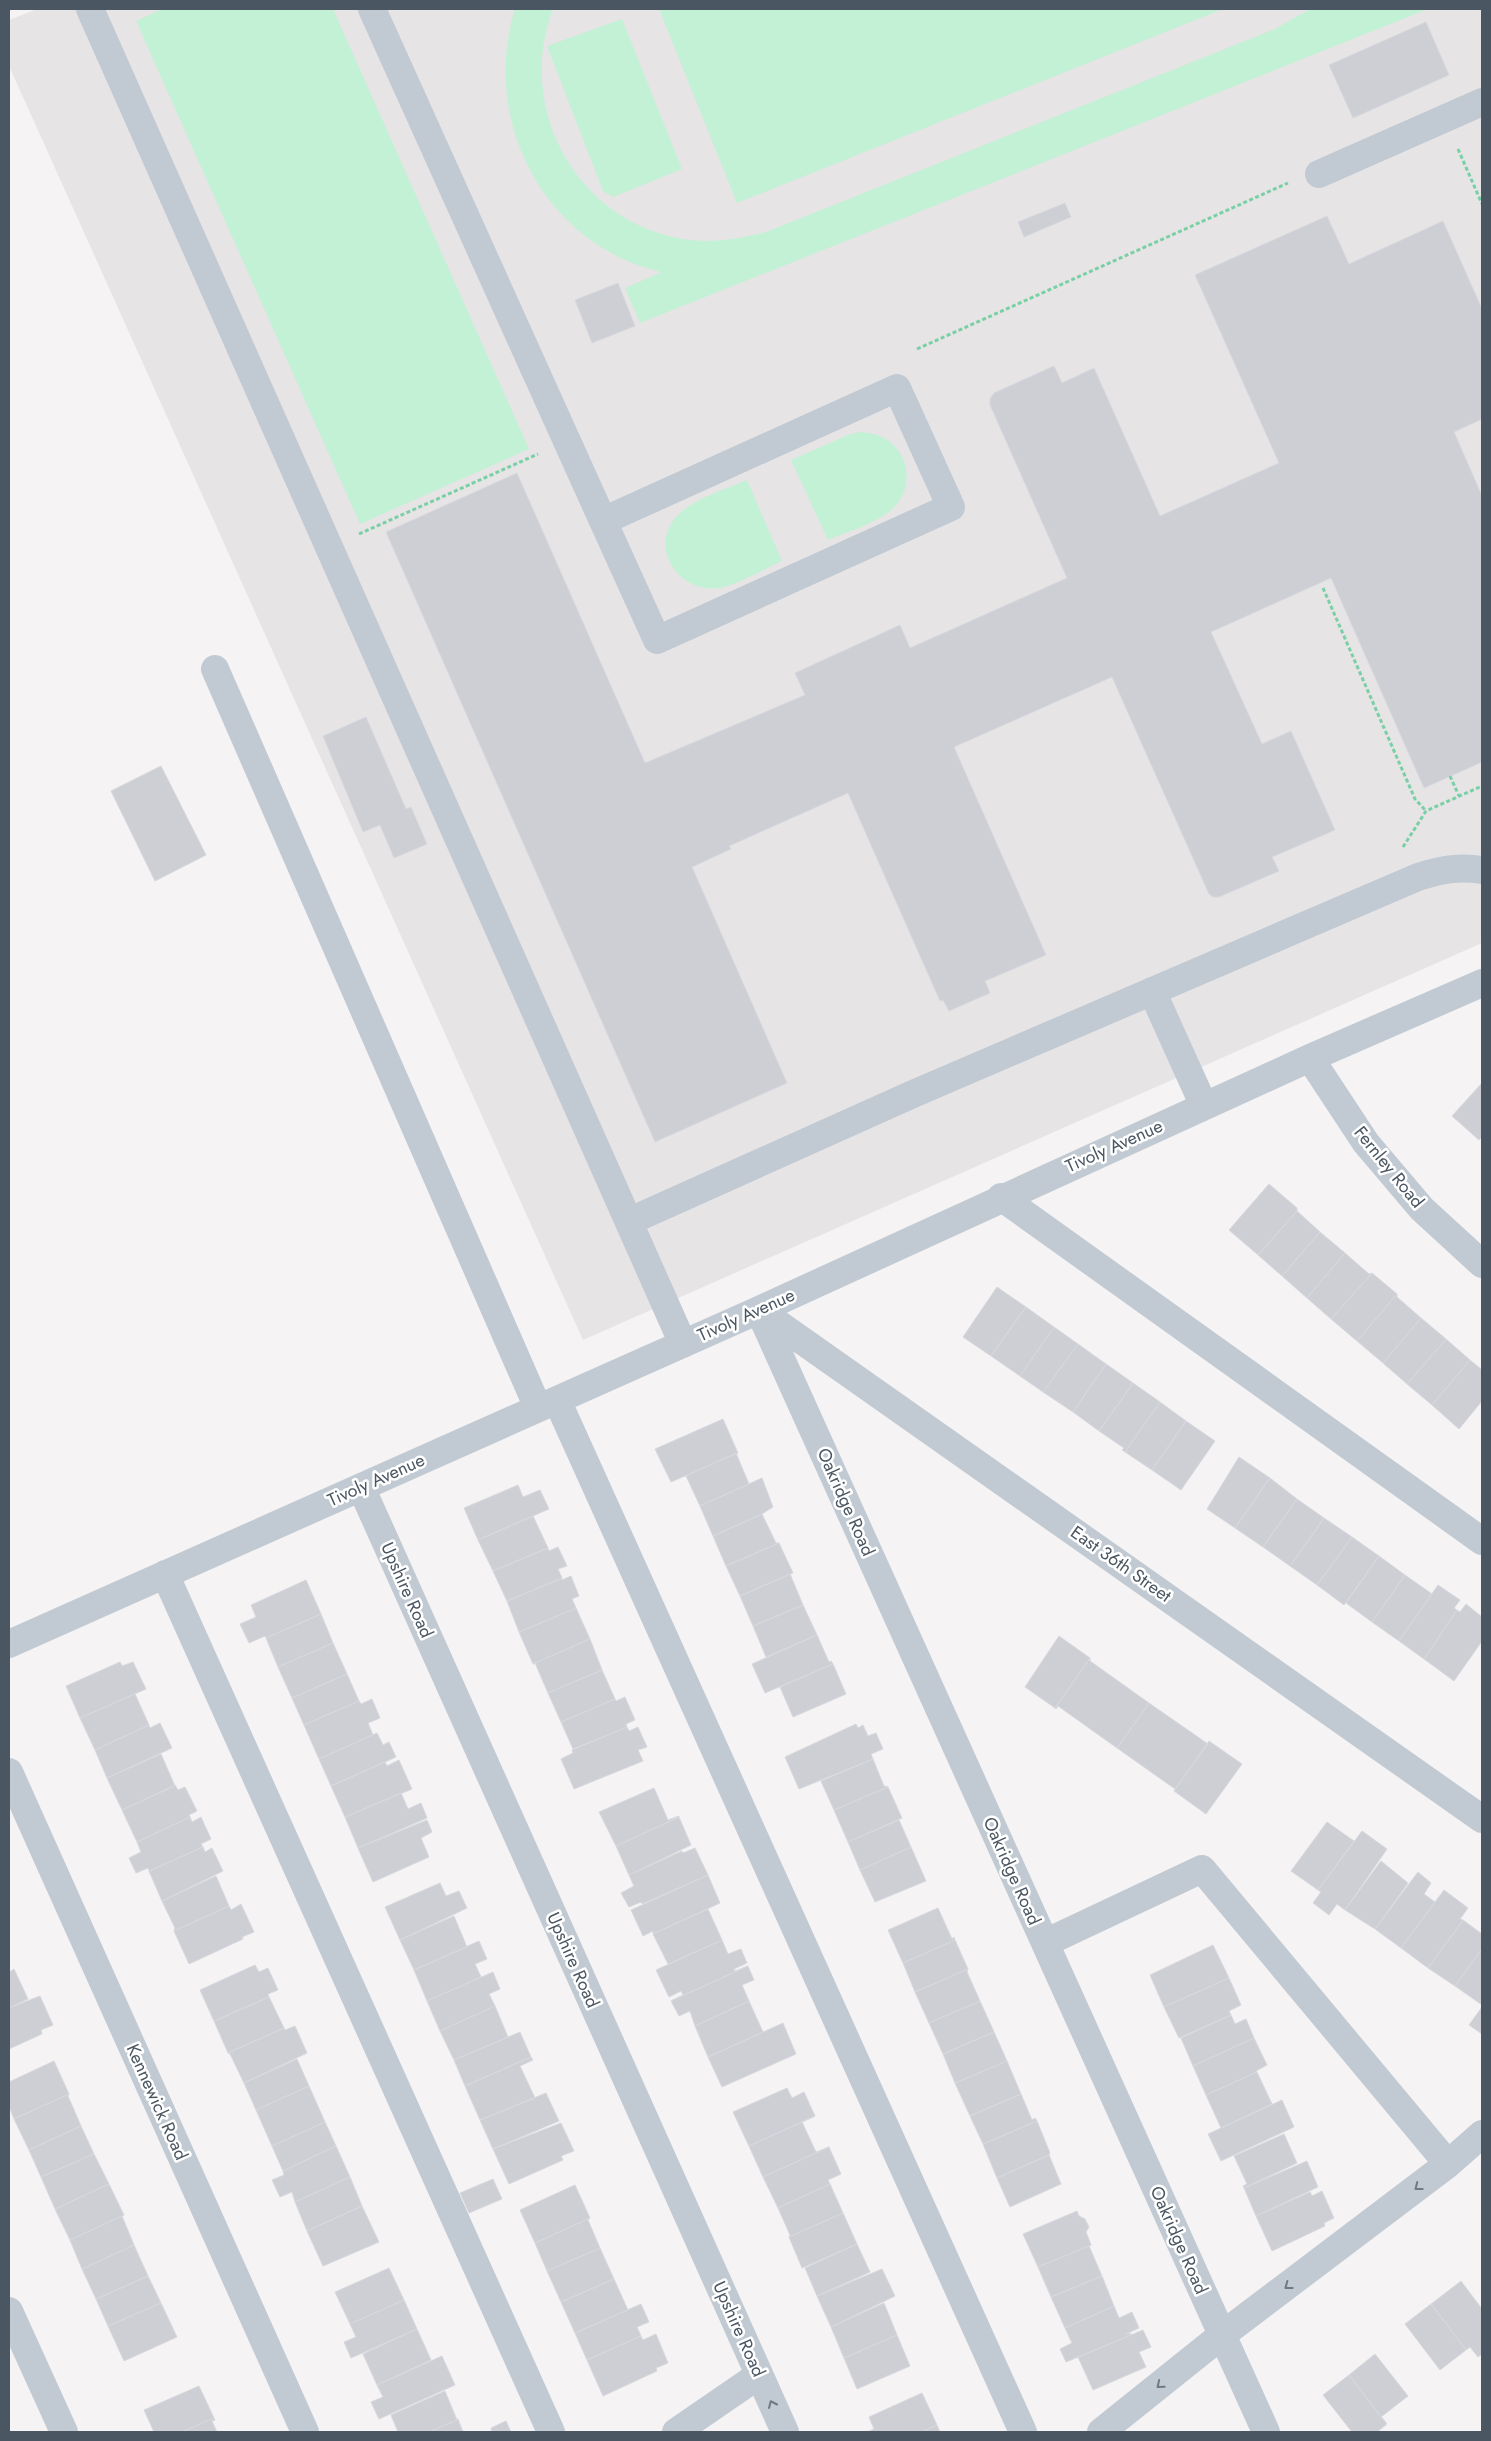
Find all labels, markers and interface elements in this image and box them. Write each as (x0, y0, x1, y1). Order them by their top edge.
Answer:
street label: Tivoly Avenue (1061, 1113, 1167, 1179)
street label: Fernley Road (1348, 1120, 1430, 1214)
street label: Tivoly Avenue (693, 1282, 799, 1348)
street label: Oakridge Road (811, 1444, 881, 1560)
street label: Tivoly Avenue (323, 1447, 429, 1513)
street label: East 36th Street (1065, 1520, 1177, 1609)
street label: Upshire Road (374, 1538, 440, 1642)
street label: Oakridge Road (977, 1813, 1047, 1929)
street label: Upshire Road (540, 1908, 606, 2012)
street label: Kennewick Road (120, 2040, 194, 2164)
street label: Oakridge Road (1144, 2182, 1214, 2298)
one-way arrow (1415, 2182, 1424, 2190)
street label: Upshire Road (706, 2277, 772, 2381)
one-way arrow (1285, 2280, 1294, 2288)
one-way arrow (1157, 2379, 1166, 2387)
one-way arrow (768, 2400, 779, 2409)

